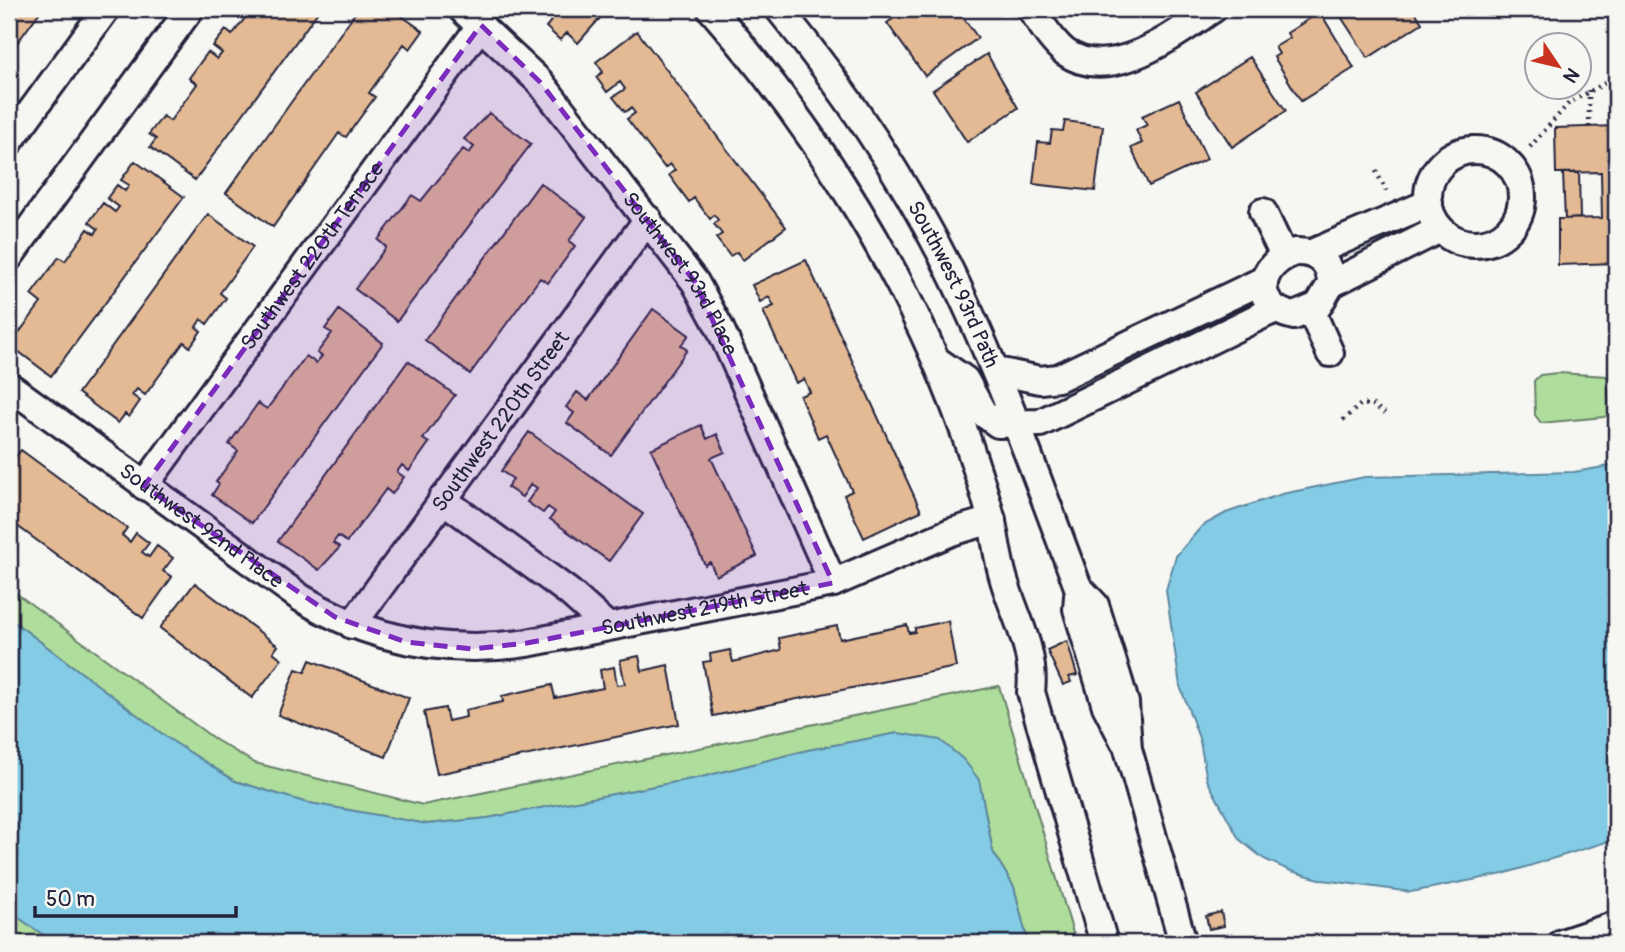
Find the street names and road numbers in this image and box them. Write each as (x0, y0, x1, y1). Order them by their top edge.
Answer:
street label: Southwest 220th Terrace (234, 156, 390, 355)
street label: Southwest 93rd Place (617, 186, 744, 360)
street label: Southwest 93rd Path (902, 196, 1005, 372)
street label: Southwest 220th Street (426, 325, 576, 517)
street label: Southwest 92nd Place (114, 457, 289, 595)
street label: Southwest 219th Street (599, 575, 811, 642)

